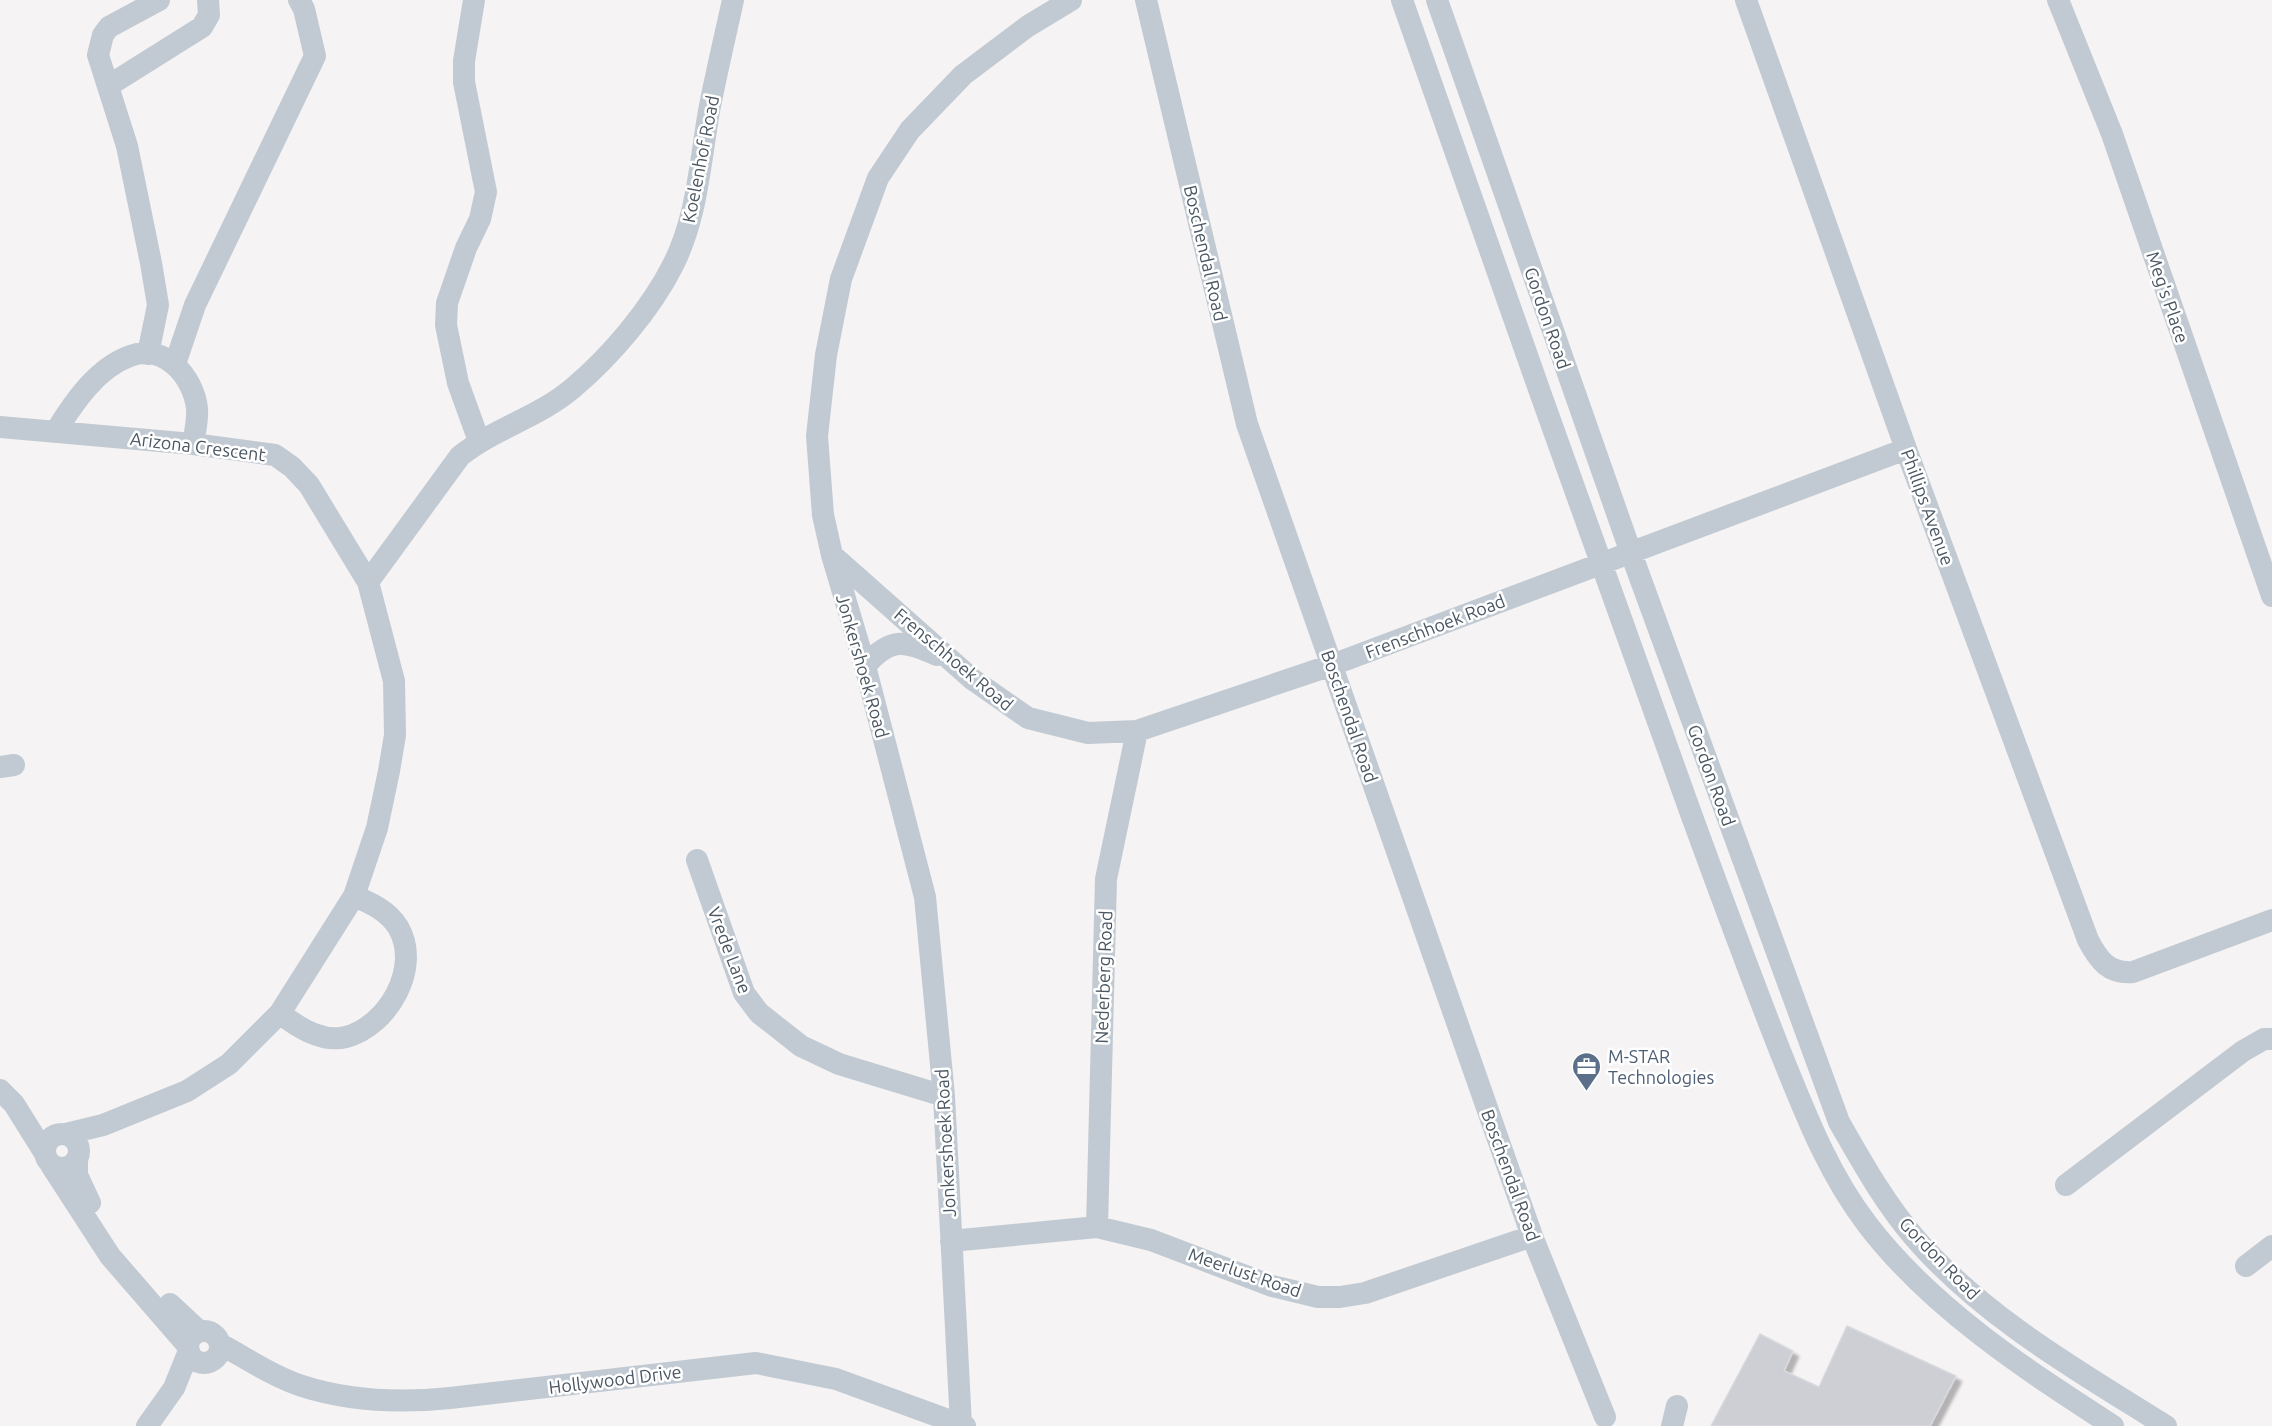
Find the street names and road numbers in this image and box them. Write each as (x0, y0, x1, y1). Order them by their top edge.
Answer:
street label: Koelenhof Road (678, 94, 722, 224)
street label: Boschendal Road (1181, 183, 1231, 323)
street label: Meg's Place (2143, 249, 2193, 345)
street label: Gordon Road (1521, 265, 1575, 371)
street label: Arizona Crescent (129, 428, 267, 464)
street label: Phillips Avenue (1898, 446, 1958, 568)
street label: Frenschhoek Road (1362, 590, 1508, 662)
street label: Jonkershoek Road (833, 592, 893, 740)
street label: Frenschhoek Road (891, 604, 1017, 714)
street label: Boschendal Road (1318, 647, 1382, 785)
street label: Gordon Road (1684, 722, 1740, 828)
street label: Vrede Lane (704, 904, 756, 996)
street label: Nederberg Road (1091, 910, 1115, 1044)
street label: Jonkershoek Road (931, 1068, 959, 1218)
street label: Boschendal Road (1478, 1106, 1544, 1244)
street label: Gordon Road (1896, 1213, 1984, 1303)
street label: Meerlust Road (1186, 1243, 1304, 1301)
street label: Hollywood Drive (547, 1361, 683, 1397)

